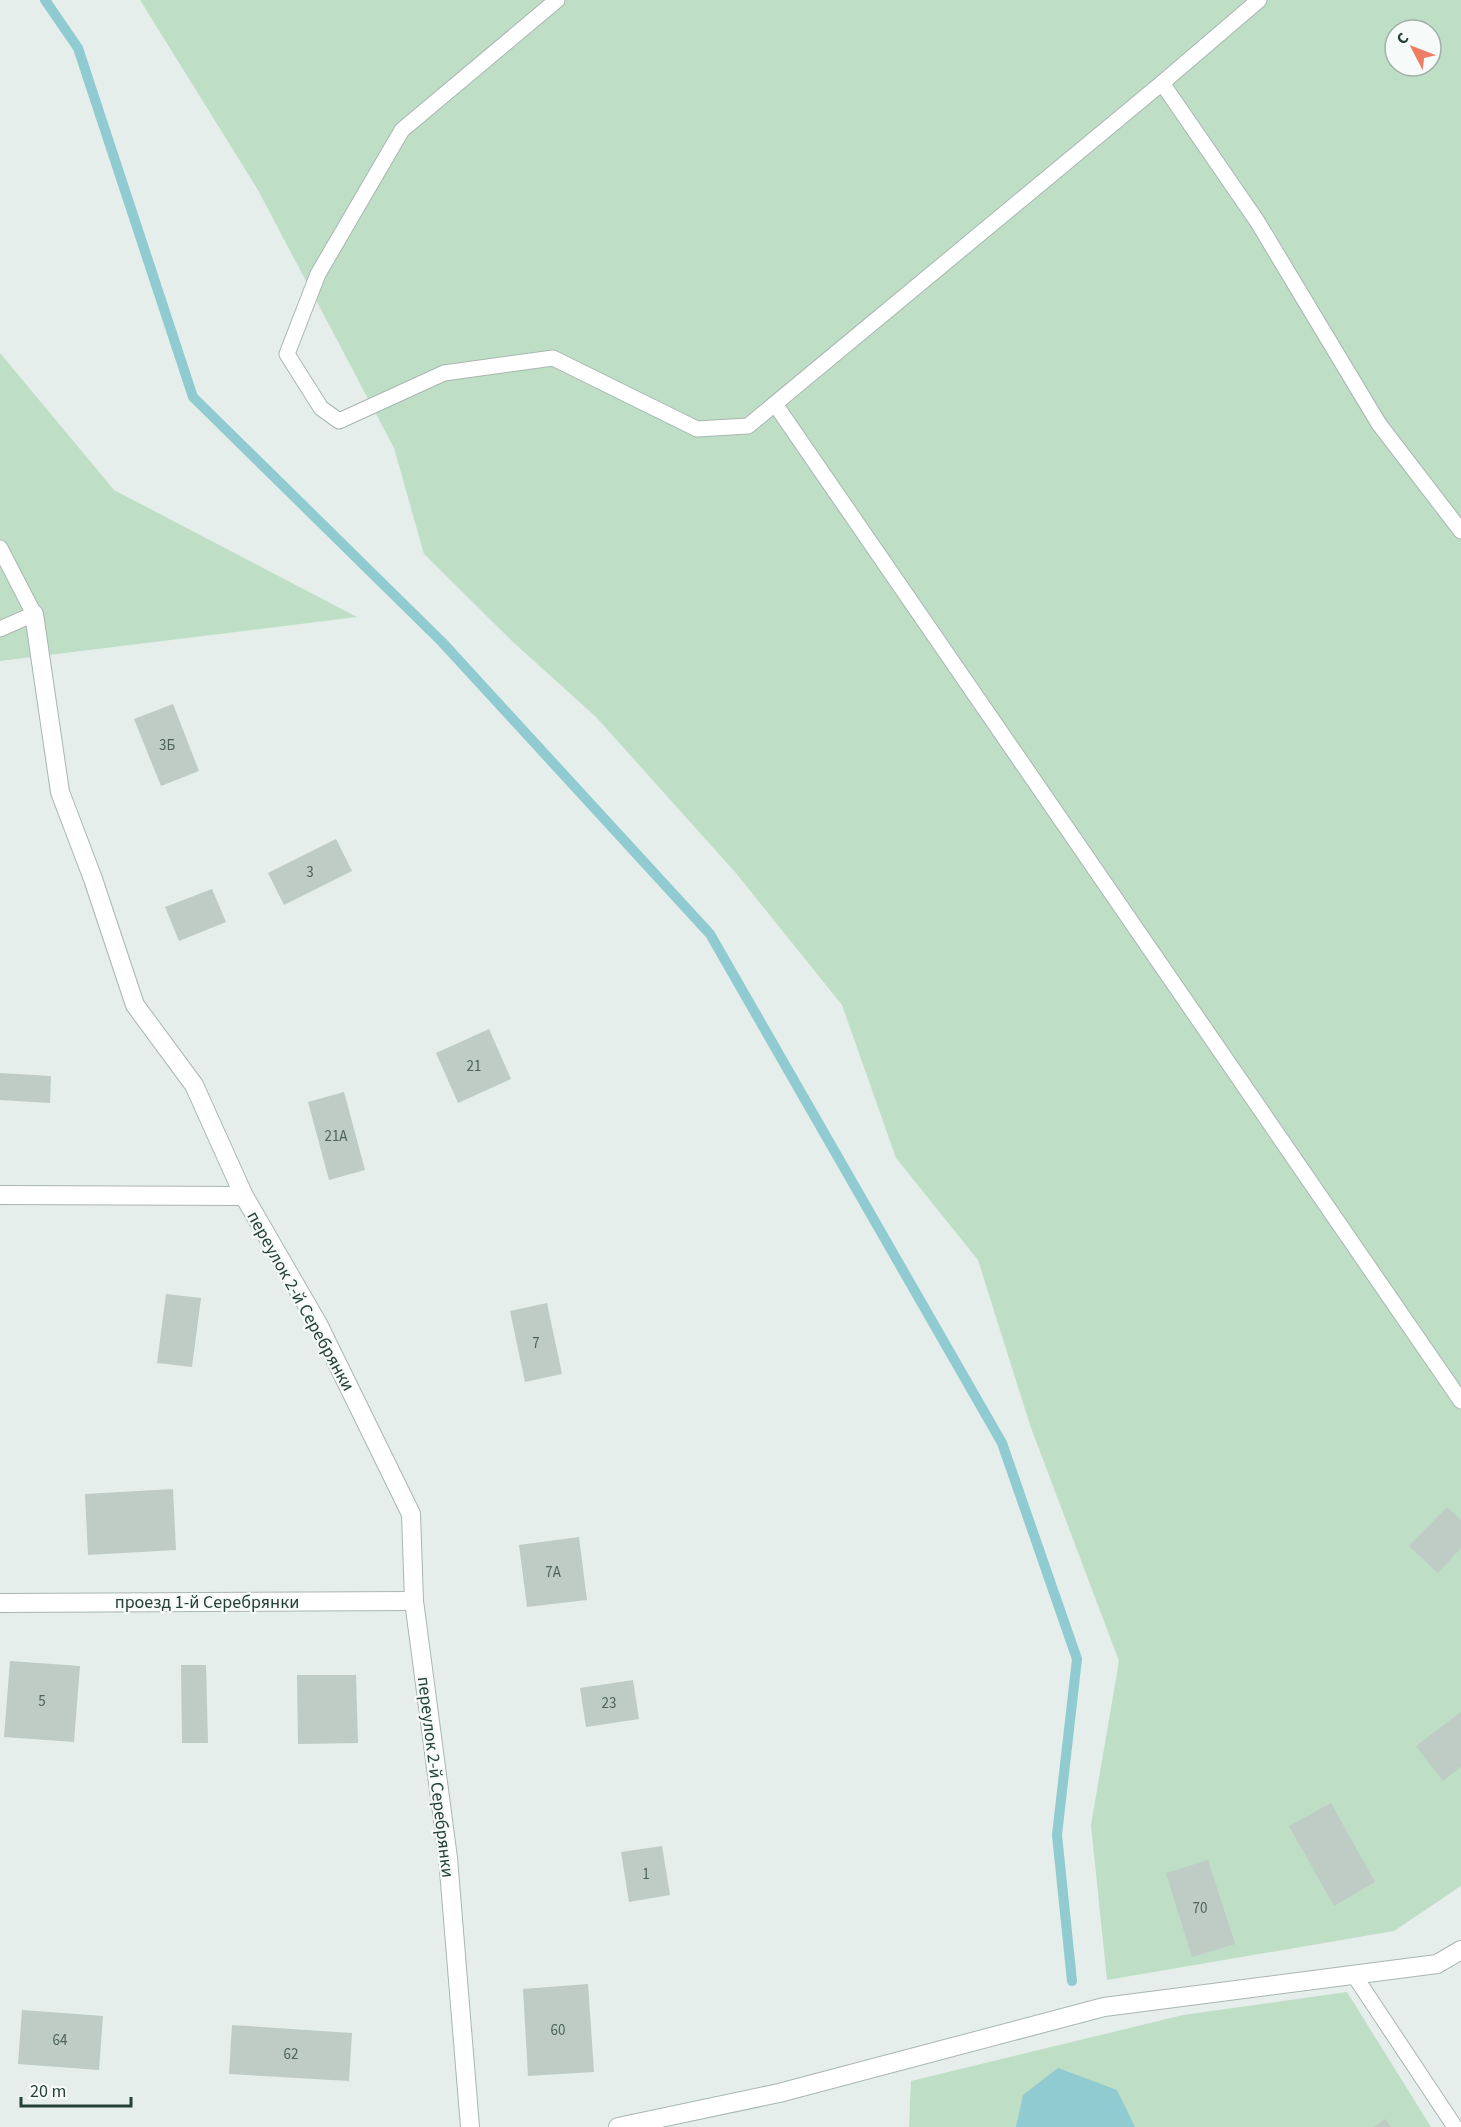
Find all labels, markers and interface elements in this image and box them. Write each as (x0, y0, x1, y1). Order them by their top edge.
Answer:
north arrow (1383, 18, 1443, 78)
text: С (1391, 28, 1414, 49)
house number: 3Б (159, 735, 175, 756)
house number: 3 (306, 862, 314, 883)
house number: 21 (467, 1056, 481, 1077)
house number: 21А (324, 1126, 348, 1147)
street label: переулок 2-й Серебрянки (241, 1207, 361, 1396)
house number: 7 (532, 1333, 540, 1354)
house number: 7А (545, 1562, 562, 1583)
street label: проезд 1-й Серебрянки (115, 1590, 299, 1615)
street label: переулок 2-й Серебрянки (411, 1675, 460, 1879)
house number: 5 (38, 1691, 46, 1712)
house number: 23 (602, 1693, 616, 1714)
house number: 1 (642, 1864, 650, 1885)
house number: 70 (1193, 1898, 1207, 1919)
house number: 60 (551, 2020, 565, 2041)
house number: 64 (53, 2030, 68, 2051)
house number: 62 (284, 2044, 298, 2065)
scale bar (21, 2070, 130, 2108)
text: 20 m (30, 2079, 66, 2104)

